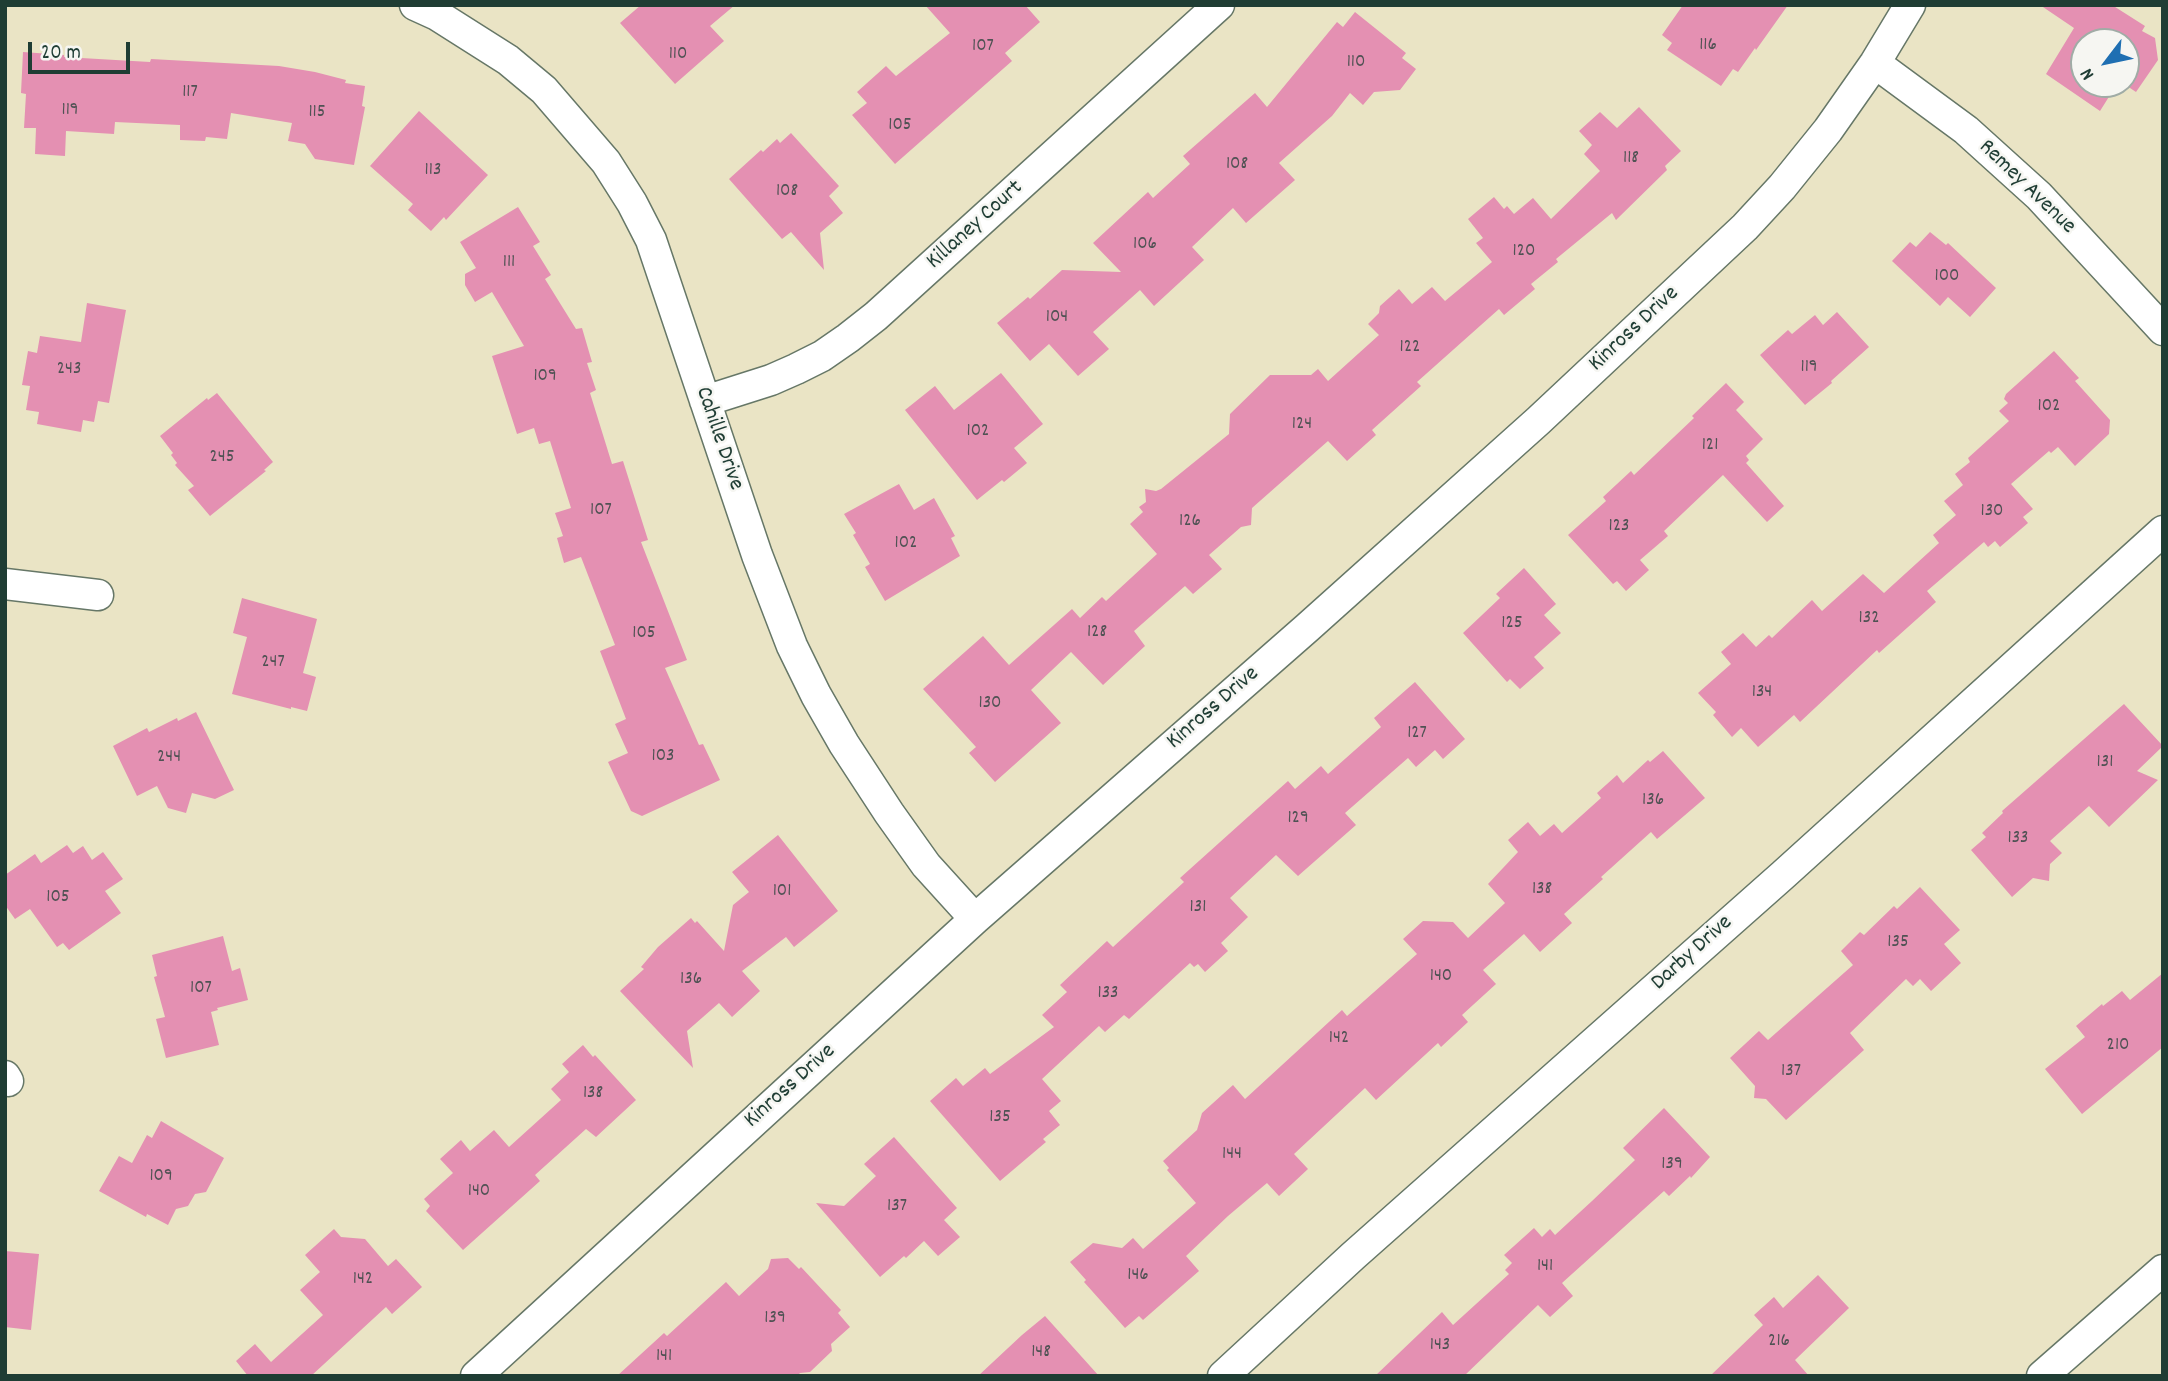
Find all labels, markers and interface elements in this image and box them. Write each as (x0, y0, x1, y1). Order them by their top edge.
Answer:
scale bar (32, 28, 133, 72)
north arrow (2070, 28, 2140, 98)
house number: 116 (1699, 35, 1717, 57)
house number: 107 (972, 36, 994, 58)
text: 20 m (41, 39, 81, 69)
house number: 110 (669, 44, 687, 66)
house number: 110 (1347, 52, 1365, 74)
text: N (2075, 62, 2102, 84)
house number: 117 (182, 82, 198, 104)
house number: 119 (61, 100, 79, 122)
house number: 115 (308, 102, 326, 124)
house number: 105 (888, 115, 912, 137)
street label: Remey Avenue (1972, 135, 2080, 241)
house number: 118 (1623, 148, 1639, 170)
house number: 108 (1226, 154, 1248, 176)
house number: 113 (425, 160, 441, 182)
street label: Killaney Court (922, 175, 1030, 277)
house number: 108 (776, 181, 798, 203)
house number: 106 (1133, 234, 1157, 256)
house number: 120 (1513, 241, 1535, 263)
house number: 111 (503, 252, 515, 274)
house number: 100 (1935, 266, 1959, 288)
street label: Kinross Drive (1584, 281, 1686, 379)
house number: 104 (1046, 307, 1068, 329)
house number: 122 (1400, 337, 1420, 359)
house number: 119 (1800, 357, 1818, 379)
house number: 243 (57, 359, 81, 381)
house number: 109 (533, 366, 557, 388)
street label: Cahille Drive (687, 384, 749, 494)
house number: 102 (2038, 396, 2060, 418)
house number: 124 (1292, 414, 1312, 436)
house number: 102 (967, 421, 989, 443)
house number: 121 (1702, 435, 1718, 457)
house number: 245 (210, 447, 234, 469)
house number: 107 (590, 500, 612, 522)
house number: 130 (1981, 501, 2003, 523)
house number: 126 (1179, 511, 1201, 533)
house number: 123 (1609, 516, 1629, 538)
house number: 102 (895, 533, 917, 555)
house number: 132 (1859, 608, 1879, 630)
house number: 125 (1501, 613, 1523, 635)
house number: 128 (1087, 622, 1107, 644)
house number: 105 (632, 623, 656, 645)
house number: 247 (261, 652, 285, 674)
street label: Kinross Drive (1162, 661, 1266, 757)
house number: 134 (1752, 682, 1772, 704)
house number: 130 (979, 693, 1001, 715)
house number: 127 (1407, 723, 1427, 745)
house number: 103 (652, 746, 674, 768)
house number: 244 (157, 747, 181, 769)
house number: 131 (2097, 752, 2113, 774)
house number: 136 (1642, 790, 1664, 812)
house number: 129 (1287, 808, 1309, 830)
house number: 133 (2007, 828, 2029, 850)
house number: 138 (1532, 879, 1552, 901)
house number: 101 (773, 881, 791, 903)
house number: 105 (46, 887, 70, 909)
house number: 131 (1190, 897, 1206, 919)
street label: Darby Drive (1647, 910, 1739, 998)
house number: 135 (1887, 932, 1909, 954)
house number: 140 (1430, 966, 1452, 988)
house number: 136 (680, 969, 702, 991)
house number: 107 (190, 978, 212, 1000)
house number: 133 (1097, 983, 1119, 1005)
house number: 142 (1329, 1028, 1349, 1050)
house number: 210 (2107, 1035, 2129, 1057)
street label: Kinross Drive (740, 1039, 842, 1135)
house number: 137 (1781, 1061, 1801, 1083)
house number: 138 (583, 1083, 603, 1105)
house number: 135 (989, 1107, 1011, 1129)
house number: 144 (1222, 1144, 1242, 1166)
house number: 139 (1661, 1154, 1683, 1176)
house number: 109 (149, 1166, 173, 1188)
house number: 140 (468, 1181, 490, 1203)
house number: 137 (887, 1196, 907, 1218)
house number: 141 (1537, 1256, 1553, 1278)
house number: 146 (1127, 1265, 1149, 1287)
house number: 142 (353, 1269, 373, 1291)
house number: 139 (764, 1308, 786, 1330)
house number: 216 (1768, 1331, 1790, 1353)
house number: 143 (1430, 1335, 1450, 1357)
house number: 148 (1031, 1342, 1051, 1364)
house number: 141 (656, 1346, 672, 1368)

